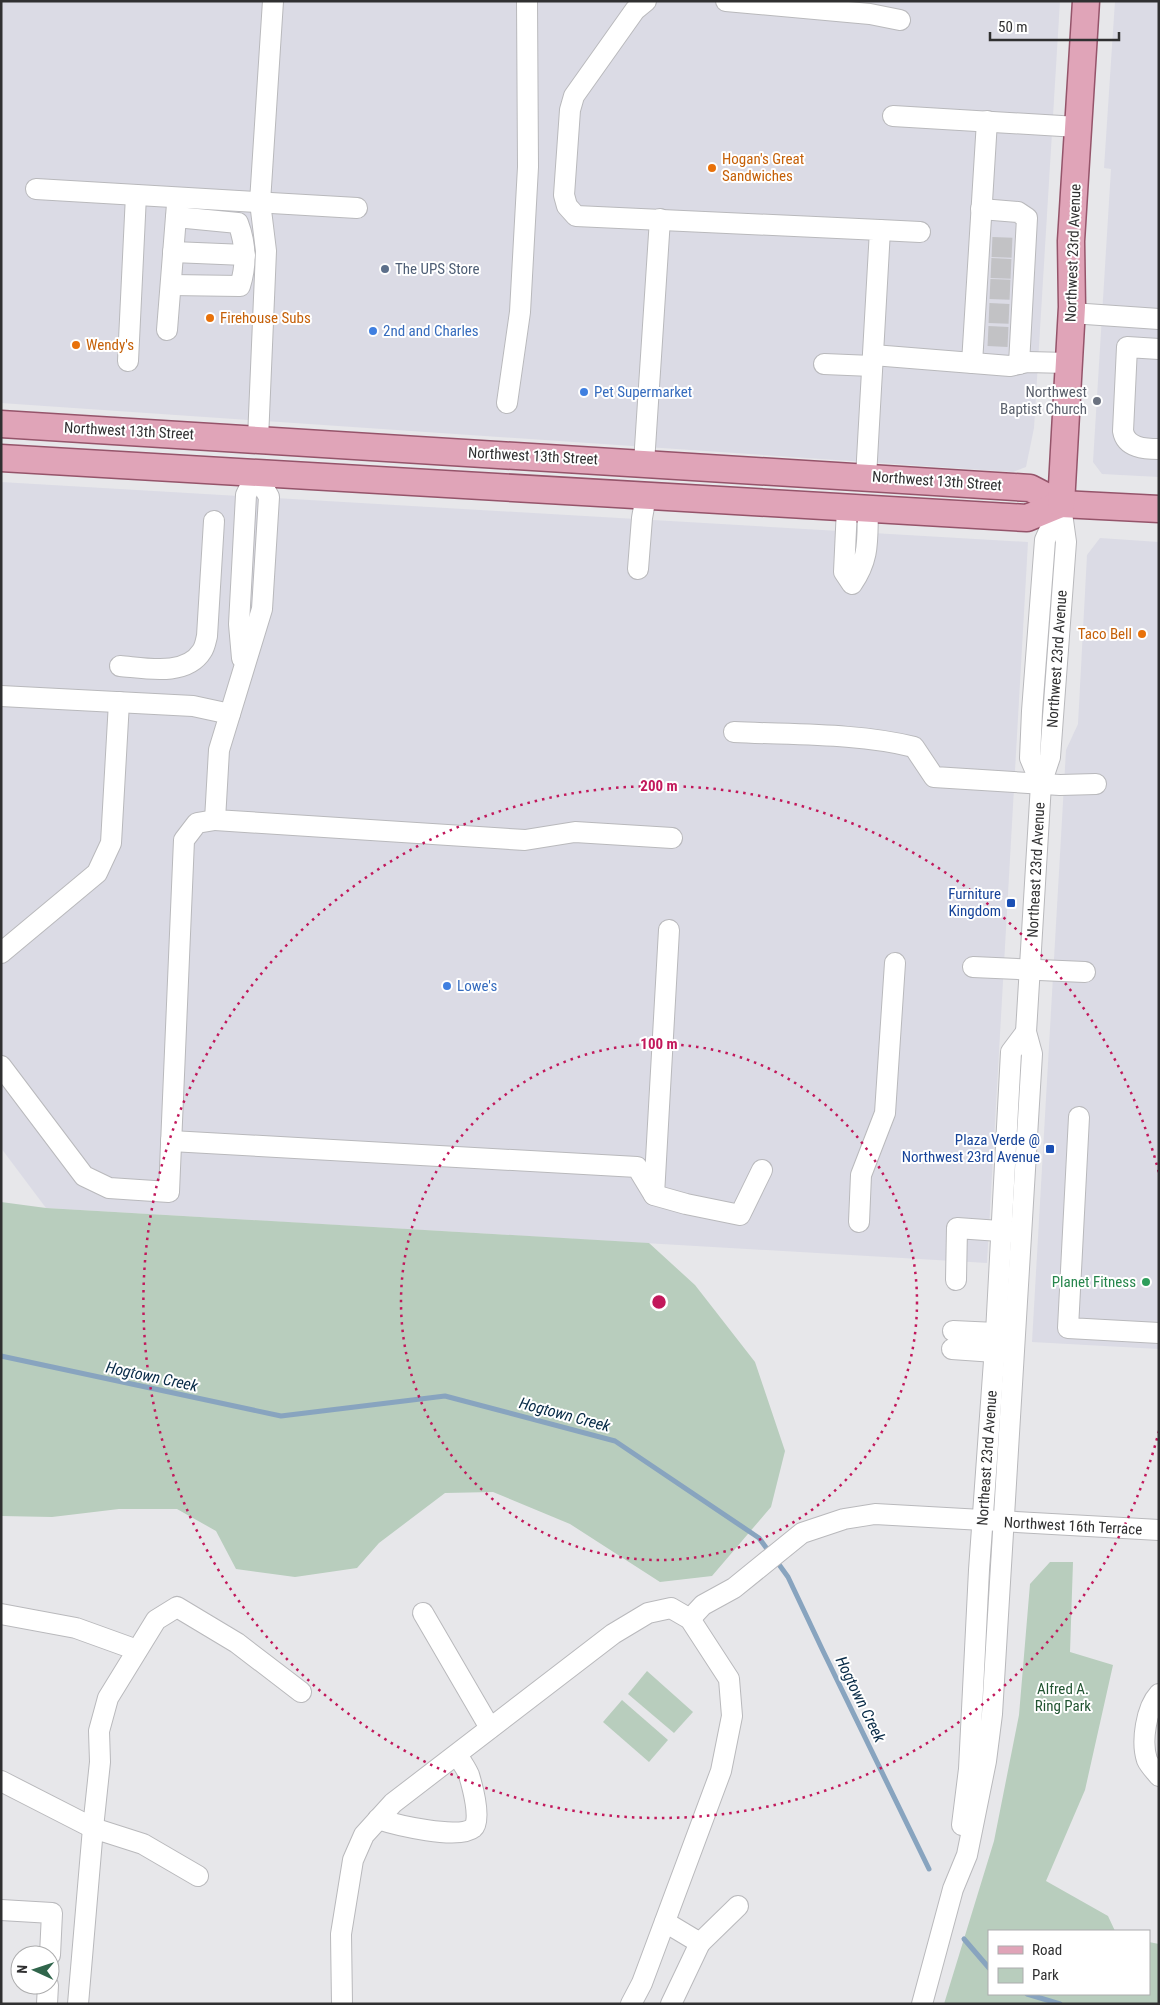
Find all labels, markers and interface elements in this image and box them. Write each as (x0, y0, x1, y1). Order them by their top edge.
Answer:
scale bar (990, 10, 1119, 42)
text: 50 m (998, 18, 1028, 36)
place label: Hogan's Great Sandwiches (722, 150, 804, 185)
marker: Hogan's Great Sandwiches (706, 162, 718, 174)
street label: Northwest 23rd Avenue (1062, 184, 1084, 322)
place label: The UPS Store (395, 260, 480, 278)
marker: The UPS Store (379, 263, 391, 275)
place label: Firehouse Subs (220, 309, 311, 327)
marker: Firehouse Subs (204, 312, 216, 324)
place label: 2nd and Charles (383, 322, 479, 340)
marker: 2nd and Charles (367, 325, 379, 337)
place label: Wendy's (86, 336, 134, 354)
marker: Wendy's (70, 339, 82, 351)
place label: Pet Supermarket (594, 383, 692, 401)
place label: Northwest Baptist Church (1000, 383, 1087, 418)
marker: Pet Supermarket (578, 386, 590, 398)
marker: Northwest Baptist Church (1091, 395, 1103, 407)
street label: Northwest 13th Street (64, 419, 194, 443)
street label: Northwest 13th Street (468, 444, 598, 468)
street label: Northwest 13th Street (872, 467, 1002, 495)
street label: Northwest 23rd Avenue (1043, 589, 1071, 729)
place label: Taco Bell (1078, 625, 1132, 643)
marker: Taco Bell (1136, 628, 1148, 640)
text: 200 m (640, 777, 678, 795)
street label: Northeast 23rd Avenue (1023, 802, 1049, 938)
place label: Furniture Kingdom (948, 885, 1001, 920)
marker: Furniture Kingdom (1005, 897, 1017, 909)
place label: Lowe's (457, 977, 497, 995)
marker: Lowe's (441, 980, 453, 992)
text: 100 m (640, 1035, 678, 1053)
place label: Plaza Verde @ Northwest 23rd Avenue (902, 1131, 1040, 1166)
marker: Plaza Verde @ Northwest 23rd Avenue (1044, 1143, 1056, 1155)
place label: Planet Fitness (1052, 1273, 1136, 1291)
marker: Planet Fitness (1140, 1276, 1152, 1288)
centre of rings (650, 1293, 668, 1311)
water label: Hogtown Creek (104, 1357, 201, 1396)
street label: Northeast 23rd Avenue (973, 1390, 1001, 1526)
water label: Hogtown Creek (517, 1393, 613, 1436)
street label: Northwest 16th Terrace (1003, 1513, 1143, 1539)
water label: Hogtown Creek (832, 1653, 890, 1746)
park label: Alfred A. Ring Park (1035, 1680, 1091, 1715)
legend (988, 1930, 1150, 1995)
text: Road (1032, 1941, 1062, 1959)
north arrow (10, 1945, 60, 1995)
text: N (14, 1965, 30, 1974)
text: Park (1032, 1966, 1059, 1984)

